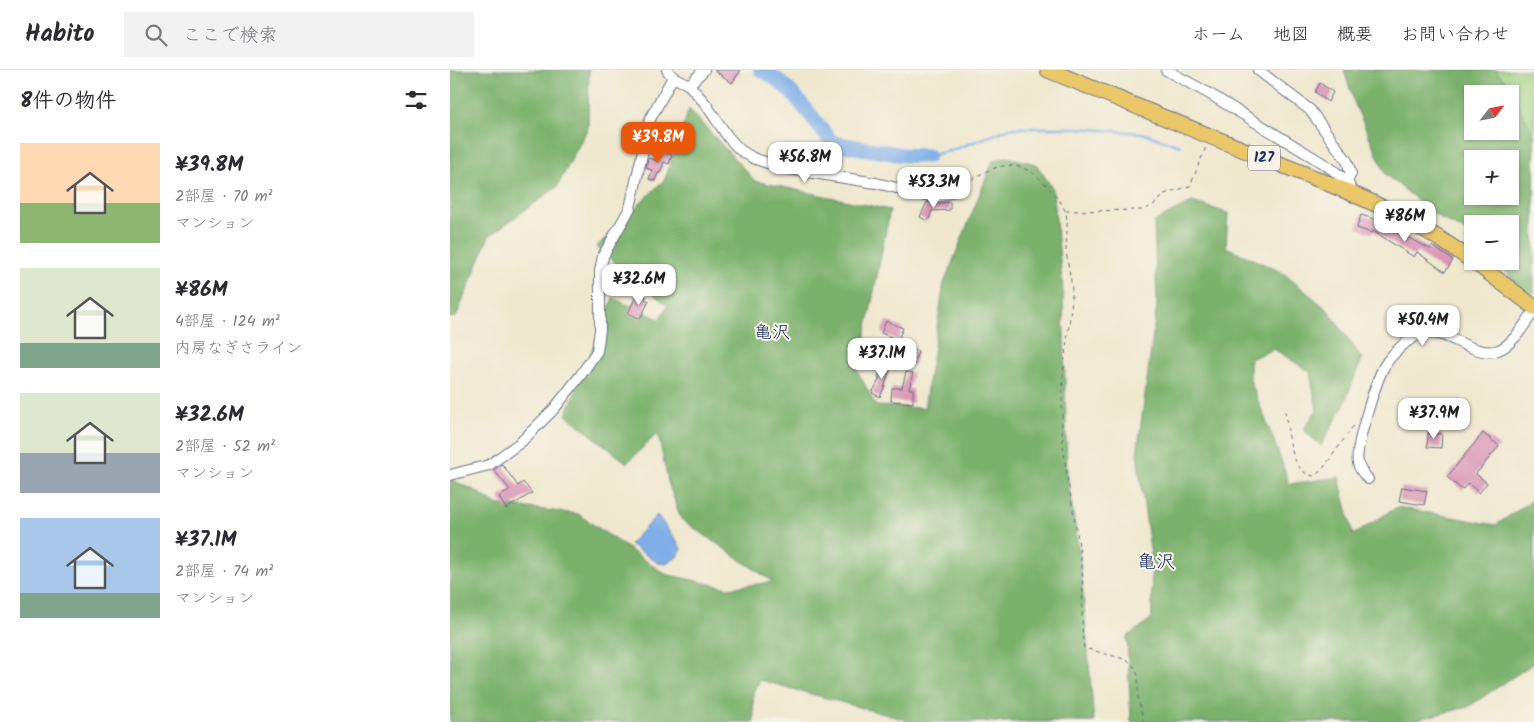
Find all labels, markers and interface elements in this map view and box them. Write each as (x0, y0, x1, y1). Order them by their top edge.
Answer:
search box (124, 12, 474, 57)
text: Habito (25, 15, 94, 54)
icon: search (142, 21, 170, 49)
text: ここで検索 (182, 21, 278, 51)
text: ホーム (1192, 21, 1245, 50)
text: 地図 (1273, 21, 1309, 50)
text: 概要 (1337, 21, 1373, 50)
text: お問い合わせ (1401, 21, 1509, 50)
text: 8件の物件 (20, 85, 116, 118)
north arrow (1464, 85, 1519, 140)
map controls (1464, 85, 1519, 270)
icon: filters (402, 86, 430, 114)
pin: ¥39.8M (617, 122, 699, 164)
text: ¥39.8M (632, 125, 684, 150)
pin: ¥56.8M (764, 142, 846, 184)
text: ¥56.8M (779, 145, 831, 170)
road number: 127 (1248, 146, 1280, 170)
text: ¥39.8M (175, 149, 243, 182)
button: + (1464, 150, 1519, 205)
icon: home (60, 163, 120, 223)
pin: ¥53.3M (893, 166, 975, 209)
text: ¥53.3M (908, 170, 960, 195)
text: 2部屋 · 70 m² (175, 184, 272, 209)
pin: ¥86M (1375, 200, 1435, 243)
text: ¥86M (1385, 204, 1425, 229)
text: マンション (175, 211, 254, 236)
button: − (1464, 215, 1519, 270)
pin: ¥32.6M (598, 264, 680, 306)
text: ¥32.6M (613, 267, 665, 292)
text: ¥86M (175, 274, 228, 307)
icon: home (60, 288, 120, 348)
pin: ¥50.4M (1382, 304, 1464, 347)
text: ¥50.4M (1398, 308, 1448, 333)
text: 4部屋 · 124 m² (175, 309, 280, 334)
district label: 亀沢 (754, 319, 790, 348)
text: 内房なぎさライン (175, 336, 302, 361)
pin: ¥37.1M (841, 338, 923, 380)
text: ¥37.1M (859, 341, 905, 366)
pin: ¥37.9M (1393, 398, 1475, 440)
text: ¥32.6M (175, 399, 244, 432)
text: ¥37.9M (1409, 401, 1459, 426)
icon: home (60, 413, 120, 473)
text: 2部屋 · 52 m² (175, 434, 275, 459)
text: マンション (175, 461, 254, 486)
text: ¥37.1M (175, 524, 237, 557)
icon: home (60, 538, 120, 598)
district label: 亀沢 (1137, 548, 1175, 578)
text: 2部屋 · 74 m² (175, 559, 273, 584)
text: マンション (175, 586, 254, 611)

